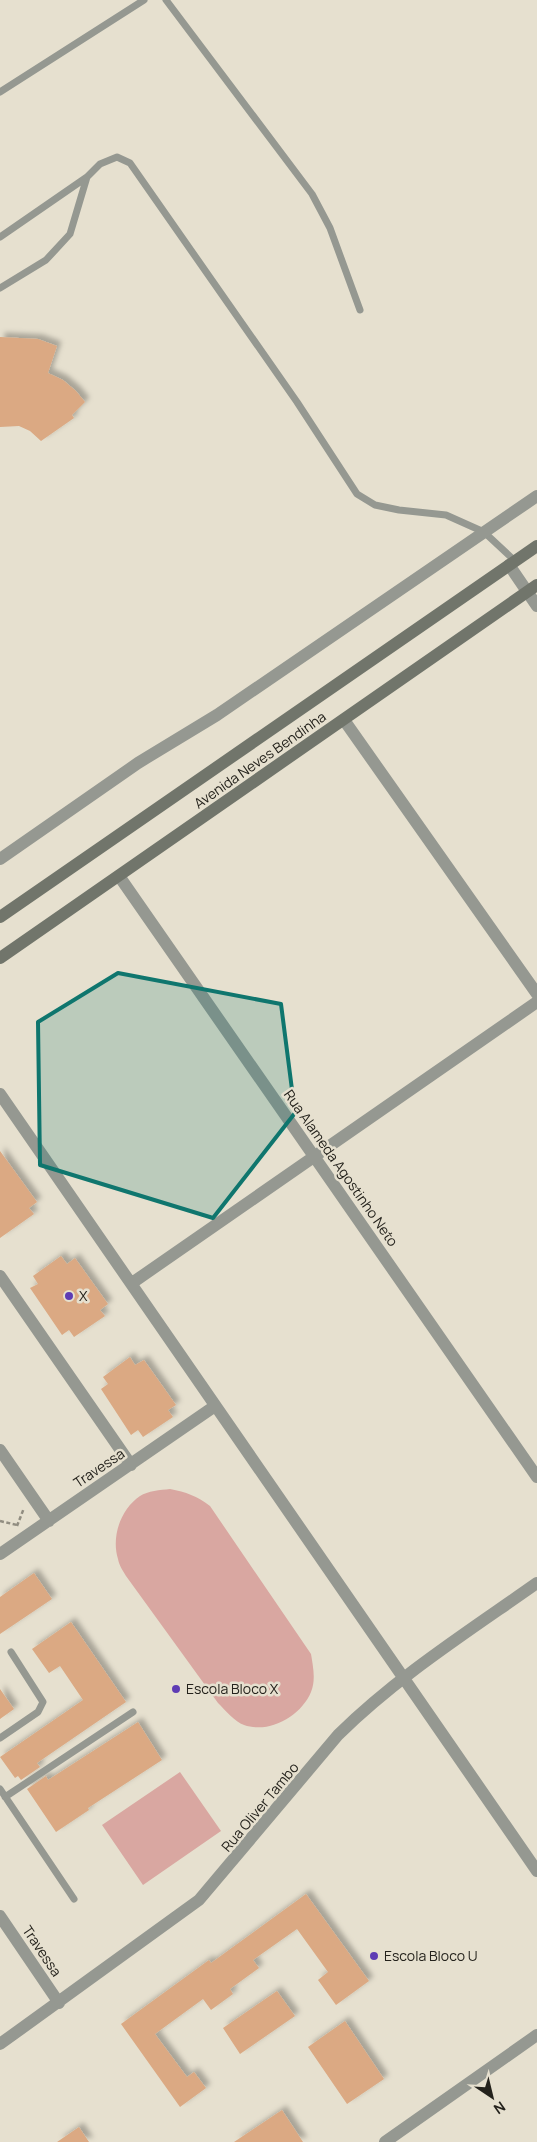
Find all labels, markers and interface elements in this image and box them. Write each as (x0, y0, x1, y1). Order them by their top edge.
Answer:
street label: Avenida Neves Bendinha (190, 707, 329, 812)
street label: Rua Alameda Agostinho Neto (280, 1086, 403, 1250)
place label: X (79, 1286, 88, 1305)
marker: X (63, 1290, 75, 1302)
street label: Travessa (70, 1444, 128, 1492)
place label: Escola Bloco X (186, 1679, 279, 1698)
marker: Escola Bloco X (170, 1683, 182, 1695)
street label: Rua Oliver Tambo (217, 1758, 303, 1855)
street label: Travessa (18, 1922, 66, 1980)
place label: Escola Bloco U (384, 1946, 478, 1965)
marker: Escola Bloco U (368, 1950, 380, 1962)
north arrow (467, 2072, 517, 2122)
text: N (490, 2097, 509, 2119)

